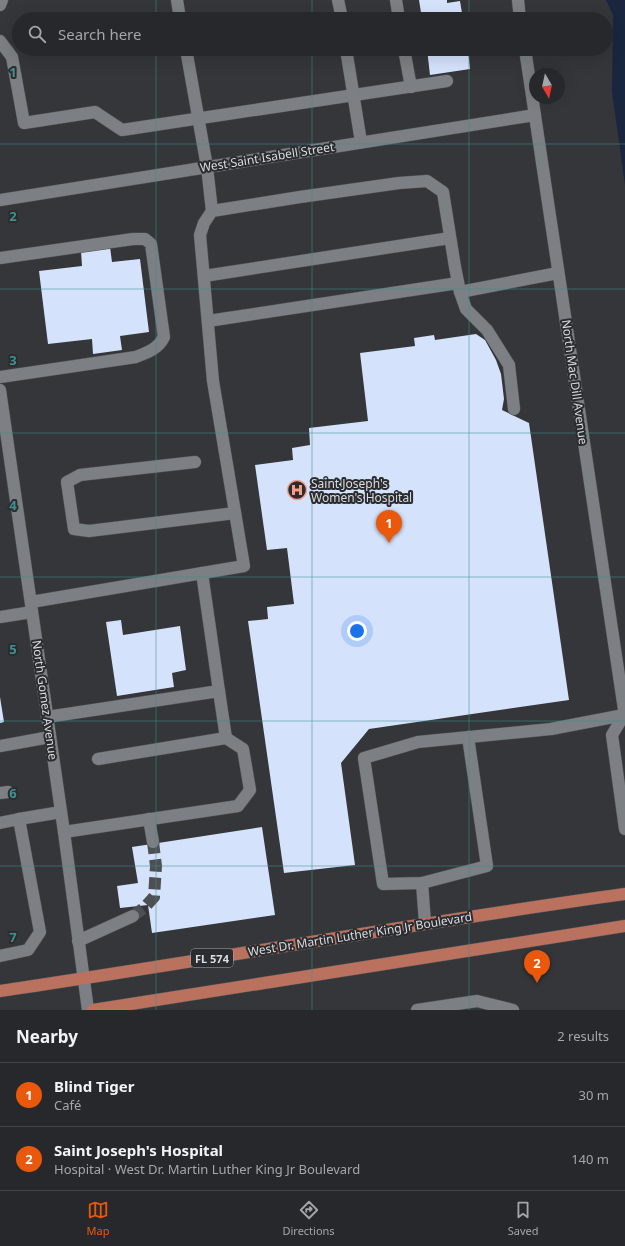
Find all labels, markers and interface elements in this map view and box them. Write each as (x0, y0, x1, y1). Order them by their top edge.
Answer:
search box (12, 12, 613, 56)
icon: search (26, 23, 48, 45)
text: Search here (58, 24, 141, 44)
text: 1 (9, 63, 17, 81)
north arrow (529, 68, 565, 104)
street label: West Saint Isabell Street (199, 138, 336, 176)
text: 2 (9, 207, 17, 225)
street label: North Mac Dill Avenue (558, 318, 592, 446)
text: 3 (9, 351, 17, 369)
place label: Saint Joseph's Women's Hospital (311, 475, 412, 506)
hospital icon: Saint Joseph's Women's Hospital (286, 479, 308, 501)
text: 4 (9, 496, 17, 514)
pin: 1 (376, 510, 402, 543)
your location (347, 621, 367, 641)
street label: North Gomez Avenue (28, 639, 62, 761)
text: 5 (9, 640, 17, 658)
text: 6 (9, 784, 17, 802)
street label: West Dr. Martin Luther King Jr Boulevard (247, 908, 473, 960)
text: 7 (9, 928, 17, 946)
road number: FL 574 (191, 949, 233, 967)
pin: 2 (524, 950, 550, 983)
text: Nearby (16, 1025, 78, 1048)
text: 2 results (557, 1027, 609, 1045)
text: Blind Tiger (54, 1076, 134, 1096)
text: 1 (25, 1086, 33, 1104)
text: 30 m (579, 1086, 609, 1104)
text: Café (54, 1096, 81, 1114)
text: Saint Joseph's Hospital (54, 1140, 223, 1160)
text: 2 (25, 1150, 33, 1168)
text: 140 m (571, 1150, 609, 1168)
text: Hospital · West Dr. Martin Luther King Jr Boulevard (54, 1160, 360, 1178)
tab: Map (87, 1199, 109, 1238)
tab: Directions (282, 1199, 335, 1238)
tab: Saved (508, 1199, 538, 1238)

